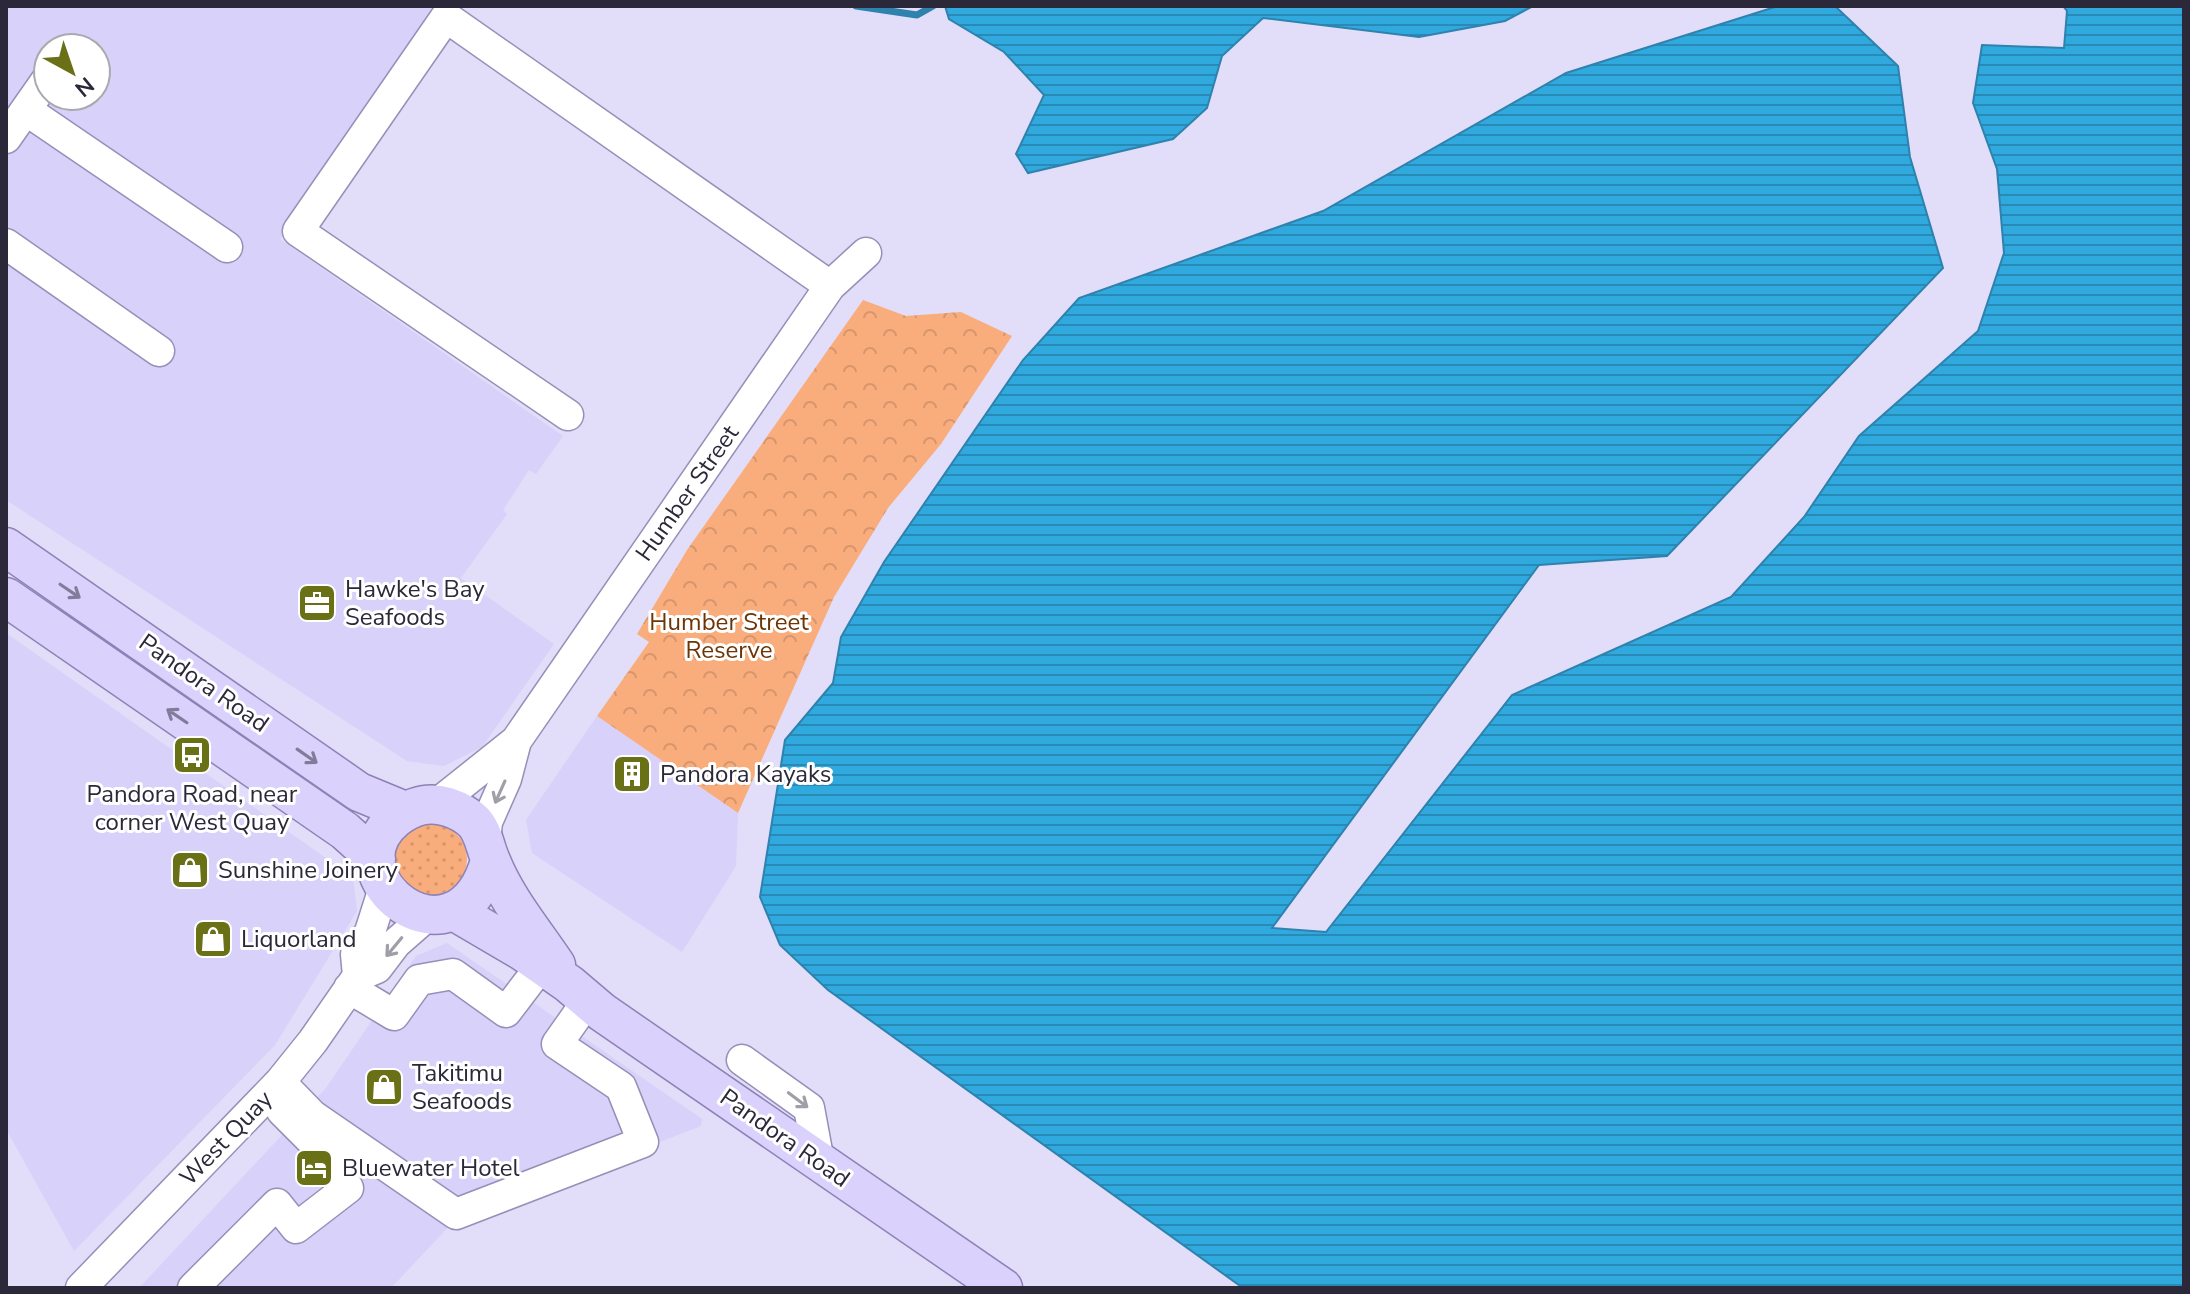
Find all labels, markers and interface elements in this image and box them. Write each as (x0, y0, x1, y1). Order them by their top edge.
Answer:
north arrow (32, 32, 112, 112)
text: N (68, 70, 100, 103)
street label: Humber Street (628, 418, 746, 567)
place label: Hawke's Bay Seafoods (345, 573, 485, 633)
office icon: Hawke's Bay Seafoods (296, 582, 338, 624)
one-way arrow (59, 583, 81, 599)
park label: Humber Street Reserve (649, 606, 809, 666)
street label: Pandora Road (133, 626, 275, 740)
one-way arrow (166, 708, 188, 724)
bus stop icon: Pandora Road, near corner West Quay (171, 734, 213, 776)
one-way arrow (295, 747, 317, 764)
building icon: Pandora Kayaks (611, 753, 653, 795)
place label: Pandora Kayaks (660, 758, 831, 790)
place label: Pandora Road, near corner West Quay (87, 778, 298, 838)
one-way arrow (492, 779, 507, 803)
shop icon: Sunshine Joinery (169, 849, 211, 891)
place label: Sunshine Joinery (218, 854, 399, 886)
shop icon: Liquorland (192, 918, 234, 960)
place label: Liquorland (241, 923, 356, 955)
one-way arrow (385, 936, 403, 957)
place label: Takitimu Seafoods (412, 1057, 512, 1117)
shop icon: Takitimu Seafoods (363, 1066, 405, 1108)
street label: Pandora Road (714, 1081, 856, 1195)
street label: West Quay (173, 1083, 280, 1192)
one-way arrow (786, 1091, 808, 1108)
hotel icon: Bluewater Hotel (293, 1147, 335, 1189)
place label: Bluewater Hotel (342, 1152, 520, 1184)

